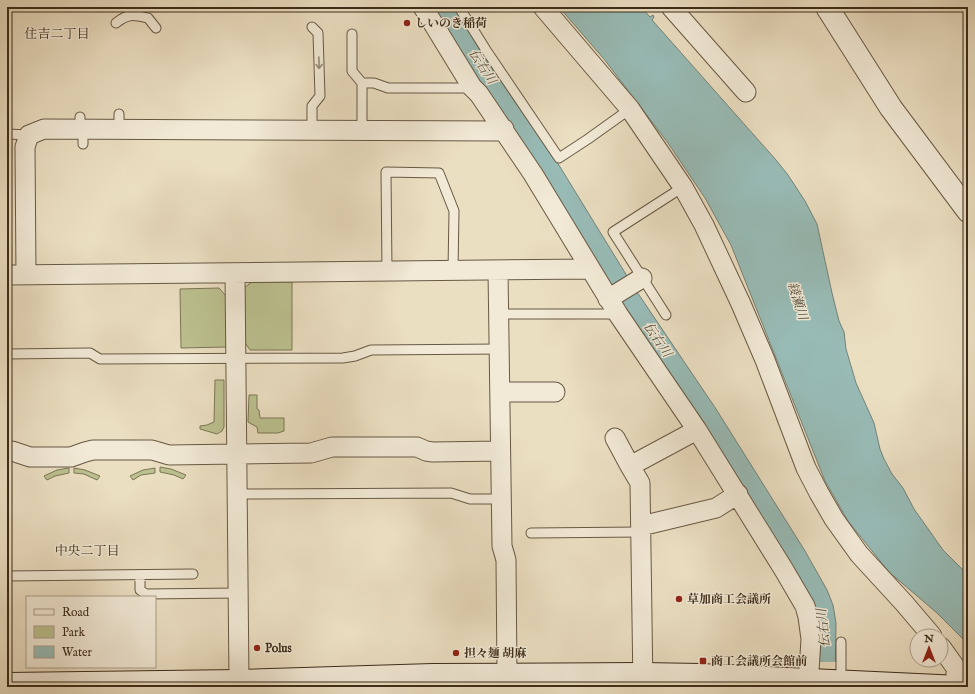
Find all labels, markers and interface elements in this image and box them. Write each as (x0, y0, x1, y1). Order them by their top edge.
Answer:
place label: しいのき稲荷 (415, 16, 487, 31)
marker: しいのき稲荷 (402, 18, 412, 28)
district label: 住吉二丁目 (24, 26, 90, 43)
water label: 伝右川 (464, 46, 501, 90)
one-way arrow (315, 56, 323, 69)
water label: 綾瀬川 (783, 280, 811, 324)
water label: 伝右川 (639, 319, 676, 363)
district label: 中央二丁目 (54, 543, 120, 560)
place label: 草加商工会議所 (687, 592, 771, 607)
marker: 草加商工会議所 (674, 594, 684, 604)
legend (26, 596, 156, 668)
text: Road (62, 605, 90, 620)
water label: 伝右川 (813, 606, 834, 648)
text: Park (62, 625, 85, 640)
north arrow (909, 628, 949, 668)
text: N (923, 632, 934, 646)
place label: Polus (265, 641, 293, 656)
marker: Polus (252, 643, 262, 653)
text: Water (62, 645, 93, 660)
place label: 担々麺 胡麻 (464, 646, 527, 661)
marker: 担々麺 胡麻 (451, 648, 461, 658)
place label: 商工会議所会館前 (711, 654, 807, 669)
marker: 商工会議所会館前 (698, 656, 708, 666)

